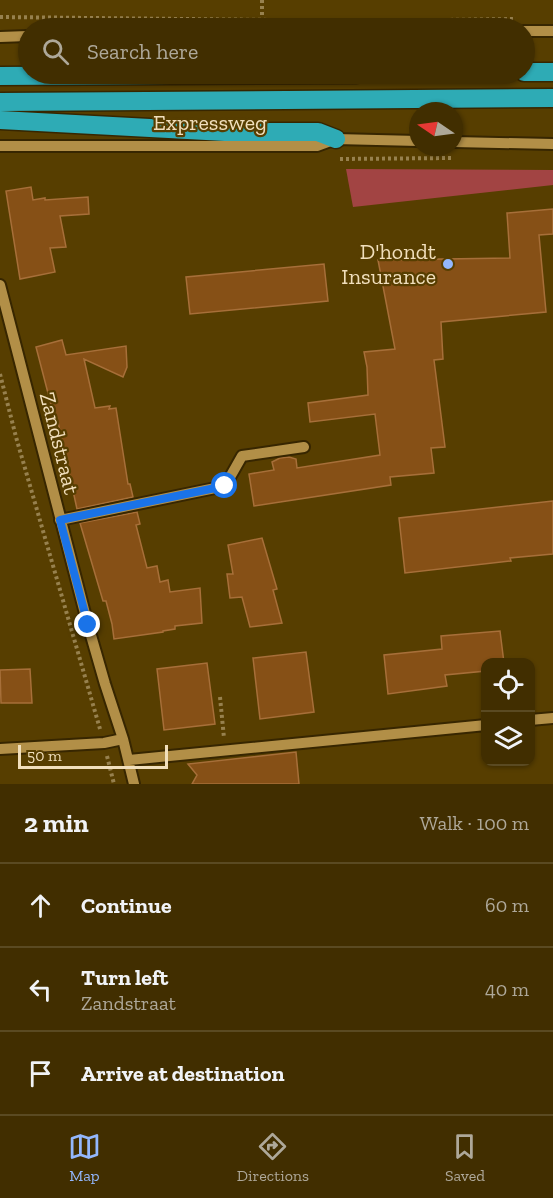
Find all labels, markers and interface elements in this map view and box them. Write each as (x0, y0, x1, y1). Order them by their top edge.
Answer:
search box (18, 18, 535, 84)
icon: search (39, 35, 72, 68)
text: Search here (87, 38, 198, 65)
north arrow (409, 102, 463, 156)
street label: Expressweg (153, 109, 267, 136)
place label: D'hondt Insurance (341, 238, 437, 290)
marker: D'hondt Insurance (441, 257, 455, 271)
street label: Zandstraat (34, 389, 85, 498)
route start (211, 472, 237, 498)
route end (74, 611, 100, 637)
map controls (481, 658, 535, 766)
button: locate (481, 658, 535, 712)
button: layers (481, 712, 535, 766)
scale bar (18, 742, 168, 770)
text: 50 m (27, 746, 62, 765)
text: 2 min (24, 807, 89, 839)
text: Walk · 100 m (420, 811, 529, 835)
icon: ahead (24, 889, 57, 922)
text: Continue (81, 892, 172, 919)
text: 60 m (485, 893, 529, 917)
text: Turn left (81, 964, 168, 991)
icon: left (24, 973, 57, 1006)
text: 40 m (485, 977, 529, 1001)
text: Zandstraat (81, 991, 176, 1015)
icon: arrive (24, 1057, 57, 1090)
text: Arrive at destination (81, 1060, 284, 1087)
tab: Map (68, 1130, 101, 1185)
tab: Directions (237, 1130, 309, 1185)
tab: Saved (445, 1130, 485, 1185)

